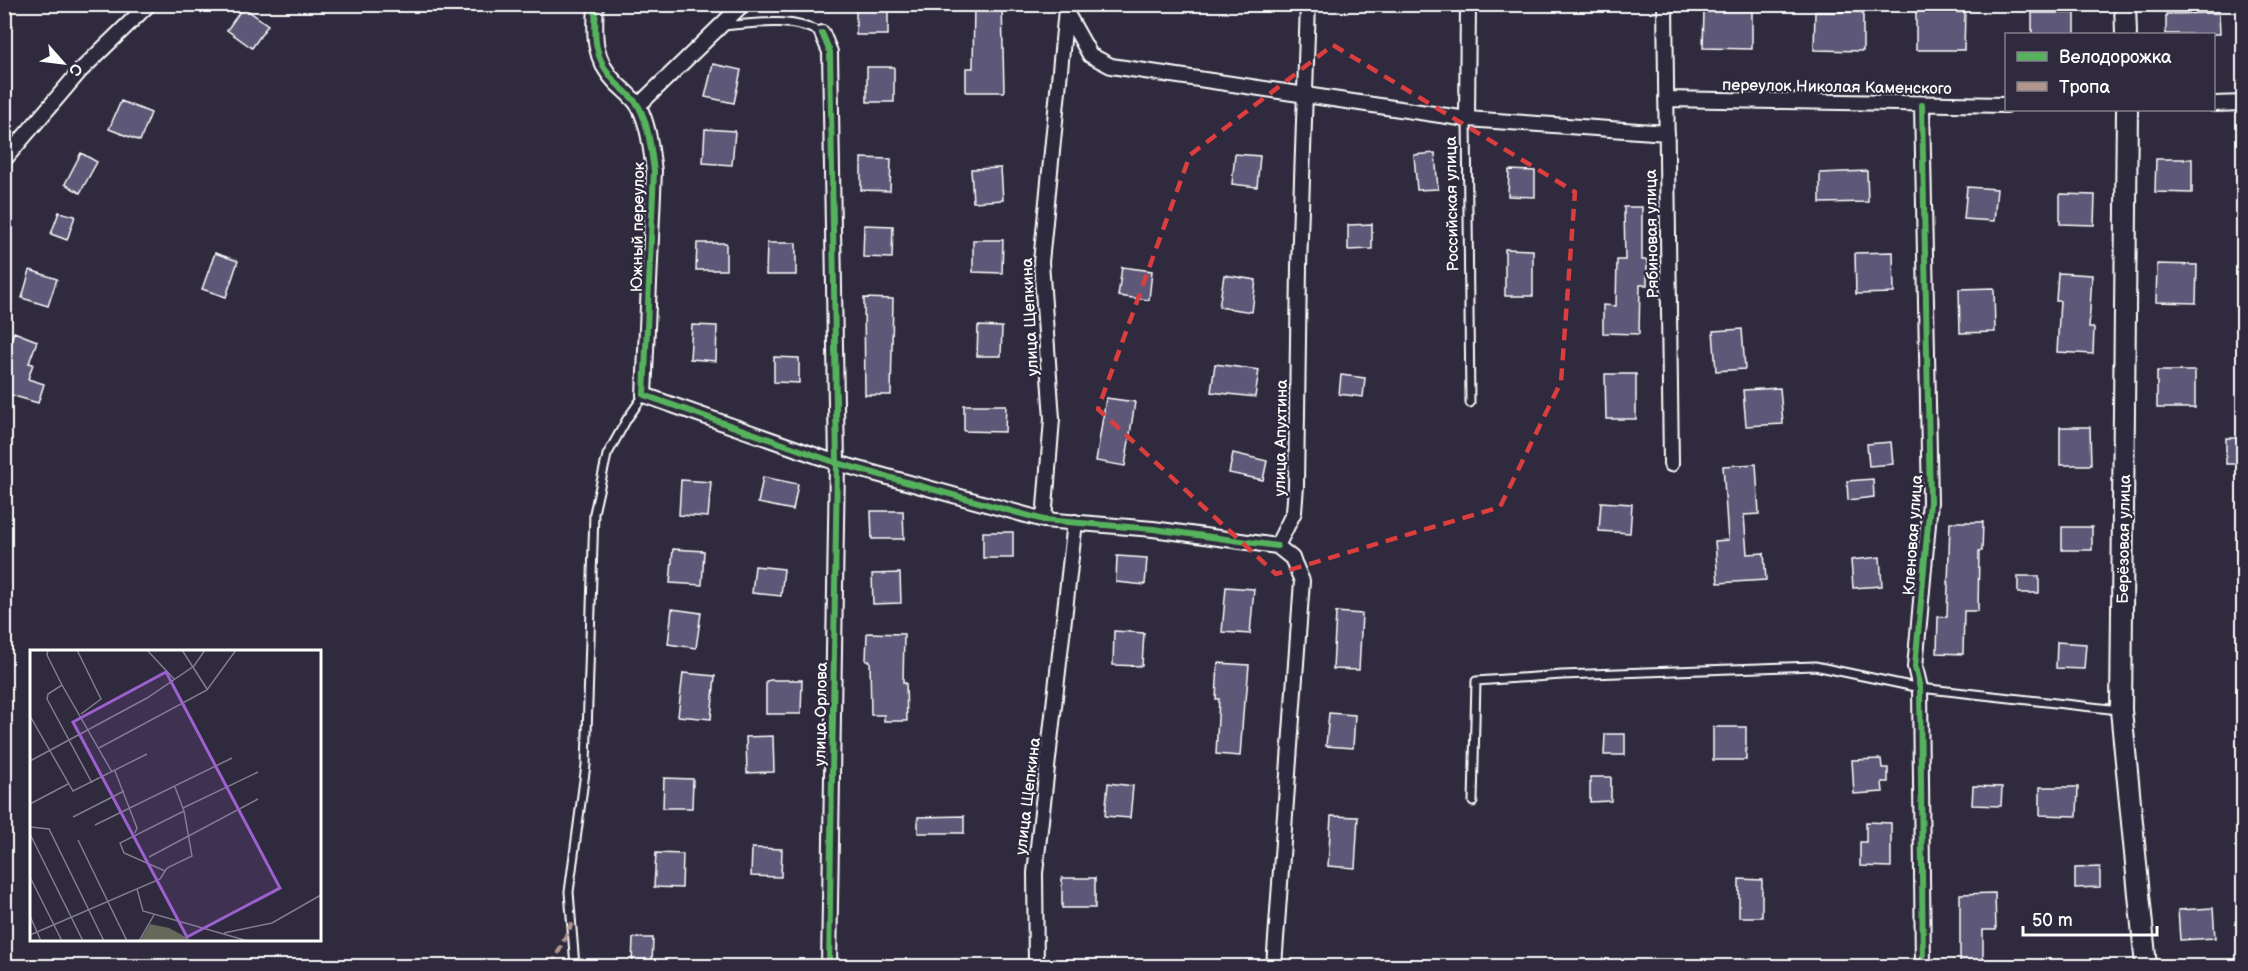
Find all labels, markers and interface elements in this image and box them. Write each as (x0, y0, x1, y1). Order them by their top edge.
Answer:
north arrow (33, 33, 93, 93)
legend (2005, 33, 2215, 111)
text: Велодорожка (2059, 47, 2172, 68)
text: С (64, 60, 86, 79)
street label: переулок Николая Каменского (1722, 76, 1952, 99)
text: Тропа (2059, 77, 2110, 98)
street label: Российская улица (1442, 136, 1463, 272)
street label: Южный переулок (628, 161, 649, 292)
street label: Рябиновая улица (1642, 169, 1663, 299)
street label: улица Щепкина (1018, 257, 1043, 377)
street label: улица Апухтина (1271, 379, 1292, 497)
street label: Кленовая улица (1900, 474, 1927, 596)
street label: Берёзовая улица (2114, 474, 2135, 604)
inset map (30, 650, 321, 941)
street label: улица Орлова (811, 661, 832, 766)
street label: улица Щепкина (1012, 736, 1045, 856)
scale bar (2023, 899, 2156, 937)
text: 50 m (2032, 910, 2073, 931)

